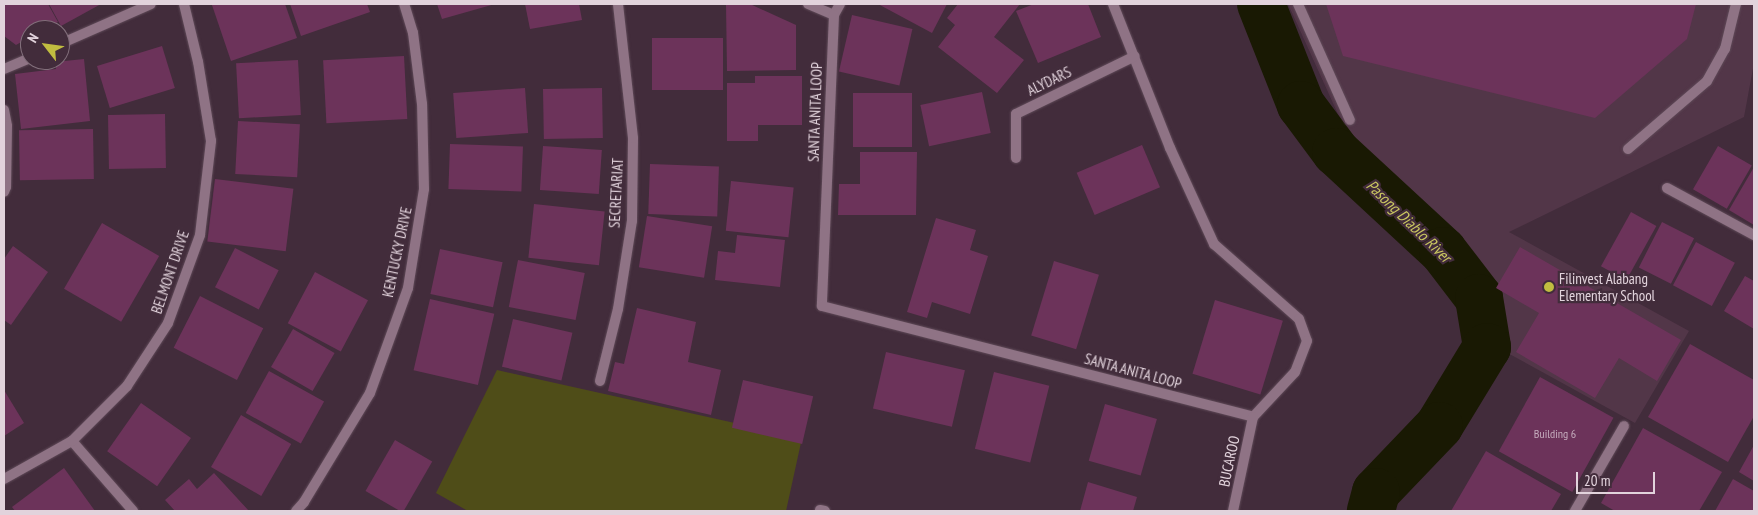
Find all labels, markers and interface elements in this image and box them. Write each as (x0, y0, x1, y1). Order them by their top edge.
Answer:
north arrow (20, 20, 70, 70)
text: N (23, 30, 43, 46)
street label: SANTA ANITA LOOP (804, 61, 826, 163)
street label: ALYDARS (1024, 63, 1074, 99)
street label: SECRETARIAT (605, 158, 627, 228)
water label: Pasong Diablo River (1363, 176, 1455, 266)
street label: KENTUCKY DRIVE (379, 205, 415, 299)
street label: BELMONT DRIVE (147, 228, 193, 316)
place label: Filinvest Alabang Elementary School (1559, 269, 1656, 304)
marker: Filinvest Alabang Elementary School (1543, 281, 1555, 293)
street label: SANTA ANITA LOOP (1082, 349, 1184, 393)
house number: Building 6 (1534, 427, 1576, 441)
street label: BUCAROO (1215, 434, 1243, 488)
scale bar (1578, 462, 1657, 494)
text: 20 m (1584, 471, 1610, 490)

